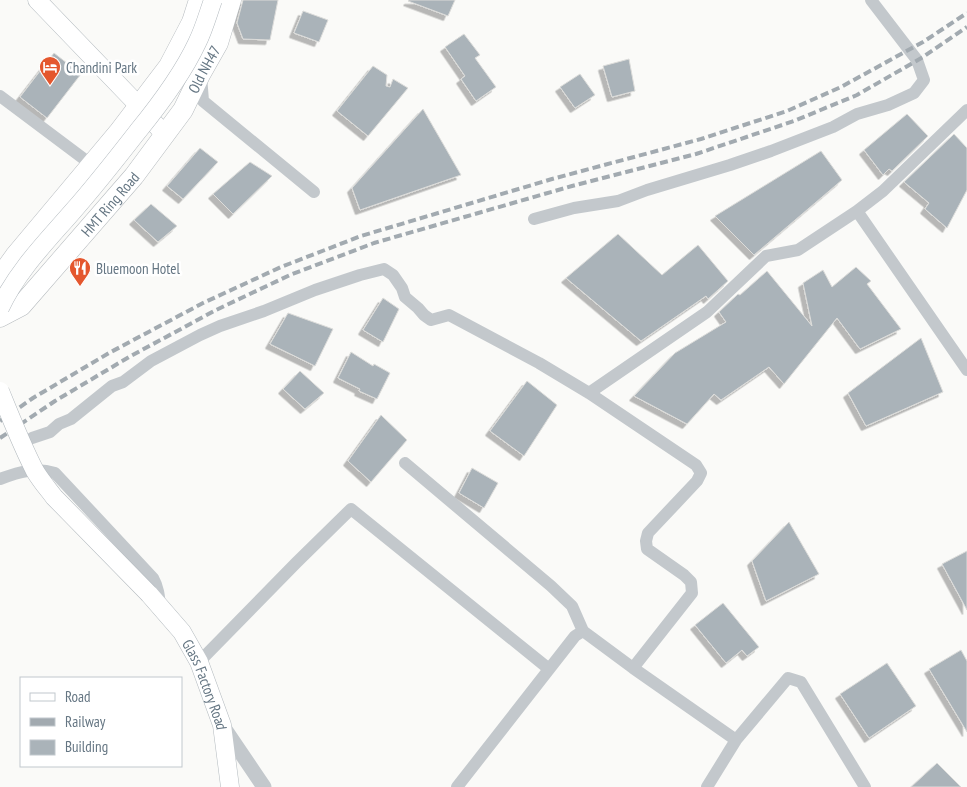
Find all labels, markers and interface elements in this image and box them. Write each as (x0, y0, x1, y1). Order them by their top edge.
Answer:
street label: Old NH47 (183, 42, 224, 96)
hotel icon: Chandini Park (38, 55, 62, 86)
place label: Chandini Park (66, 58, 137, 77)
street label: HMT Ring Road (77, 168, 143, 240)
restaurant icon: Bluemoon Hotel (68, 256, 92, 287)
place label: Bluemoon Hotel (96, 259, 180, 278)
street label: Glass Factory Road (178, 636, 232, 731)
legend (20, 677, 182, 767)
text: Road (65, 687, 91, 706)
text: Railway (65, 712, 106, 731)
text: Building (65, 737, 108, 756)

